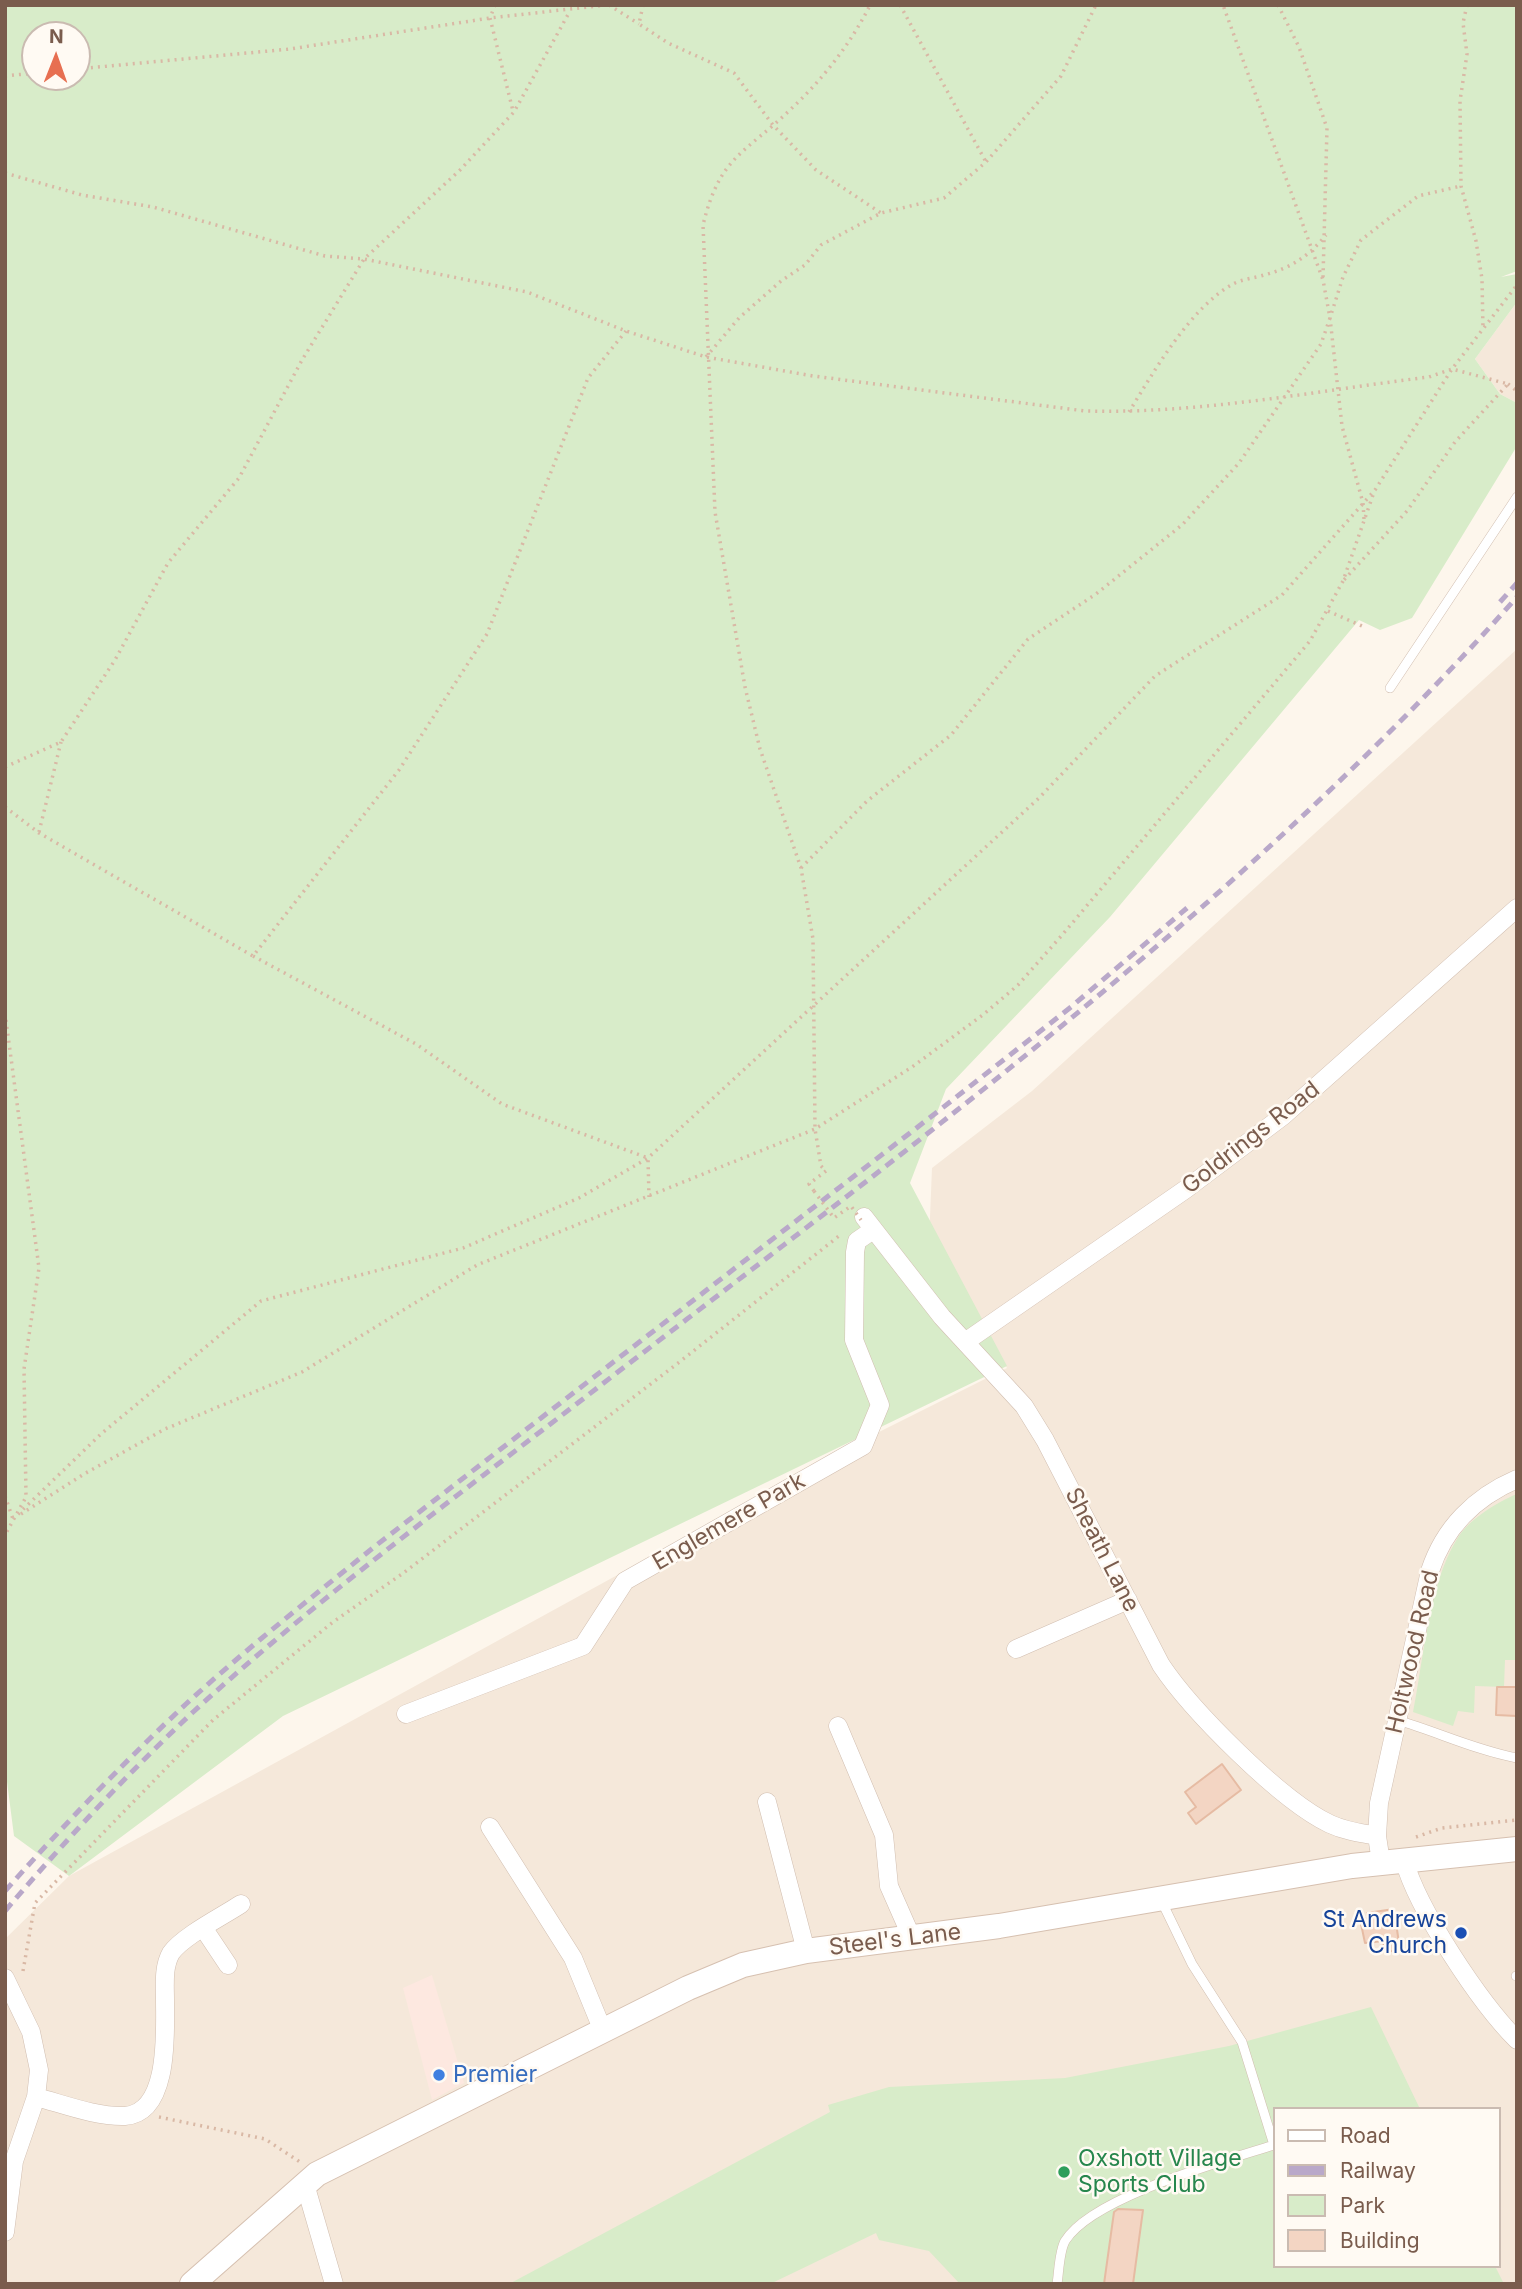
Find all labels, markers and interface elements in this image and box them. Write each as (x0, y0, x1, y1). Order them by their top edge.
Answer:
north arrow (21, 21, 91, 91)
text: N (49, 25, 64, 48)
street label: Goldrings Road (1177, 1076, 1325, 1200)
street label: Englemere Park (648, 1467, 810, 1577)
street label: Sheath Lane (1059, 1483, 1145, 1617)
street label: Holtwood Road (1381, 1568, 1445, 1736)
place label: St Andrews Church (1322, 1906, 1447, 1960)
street label: Steel's Lane (827, 1918, 963, 1962)
marker: St Andrews Church (1453, 1925, 1469, 1941)
place label: Premier (453, 2061, 537, 2089)
marker: Premier (431, 2067, 447, 2083)
legend (1274, 2107, 1501, 2268)
text: Road (1340, 2123, 1391, 2148)
place label: Oxshott Village Sports Club (1078, 2145, 1242, 2199)
text: Railway (1340, 2158, 1416, 2183)
marker: Oxshott Village Sports Club (1056, 2164, 1072, 2180)
text: Park (1340, 2193, 1385, 2218)
text: Building (1340, 2228, 1420, 2253)

